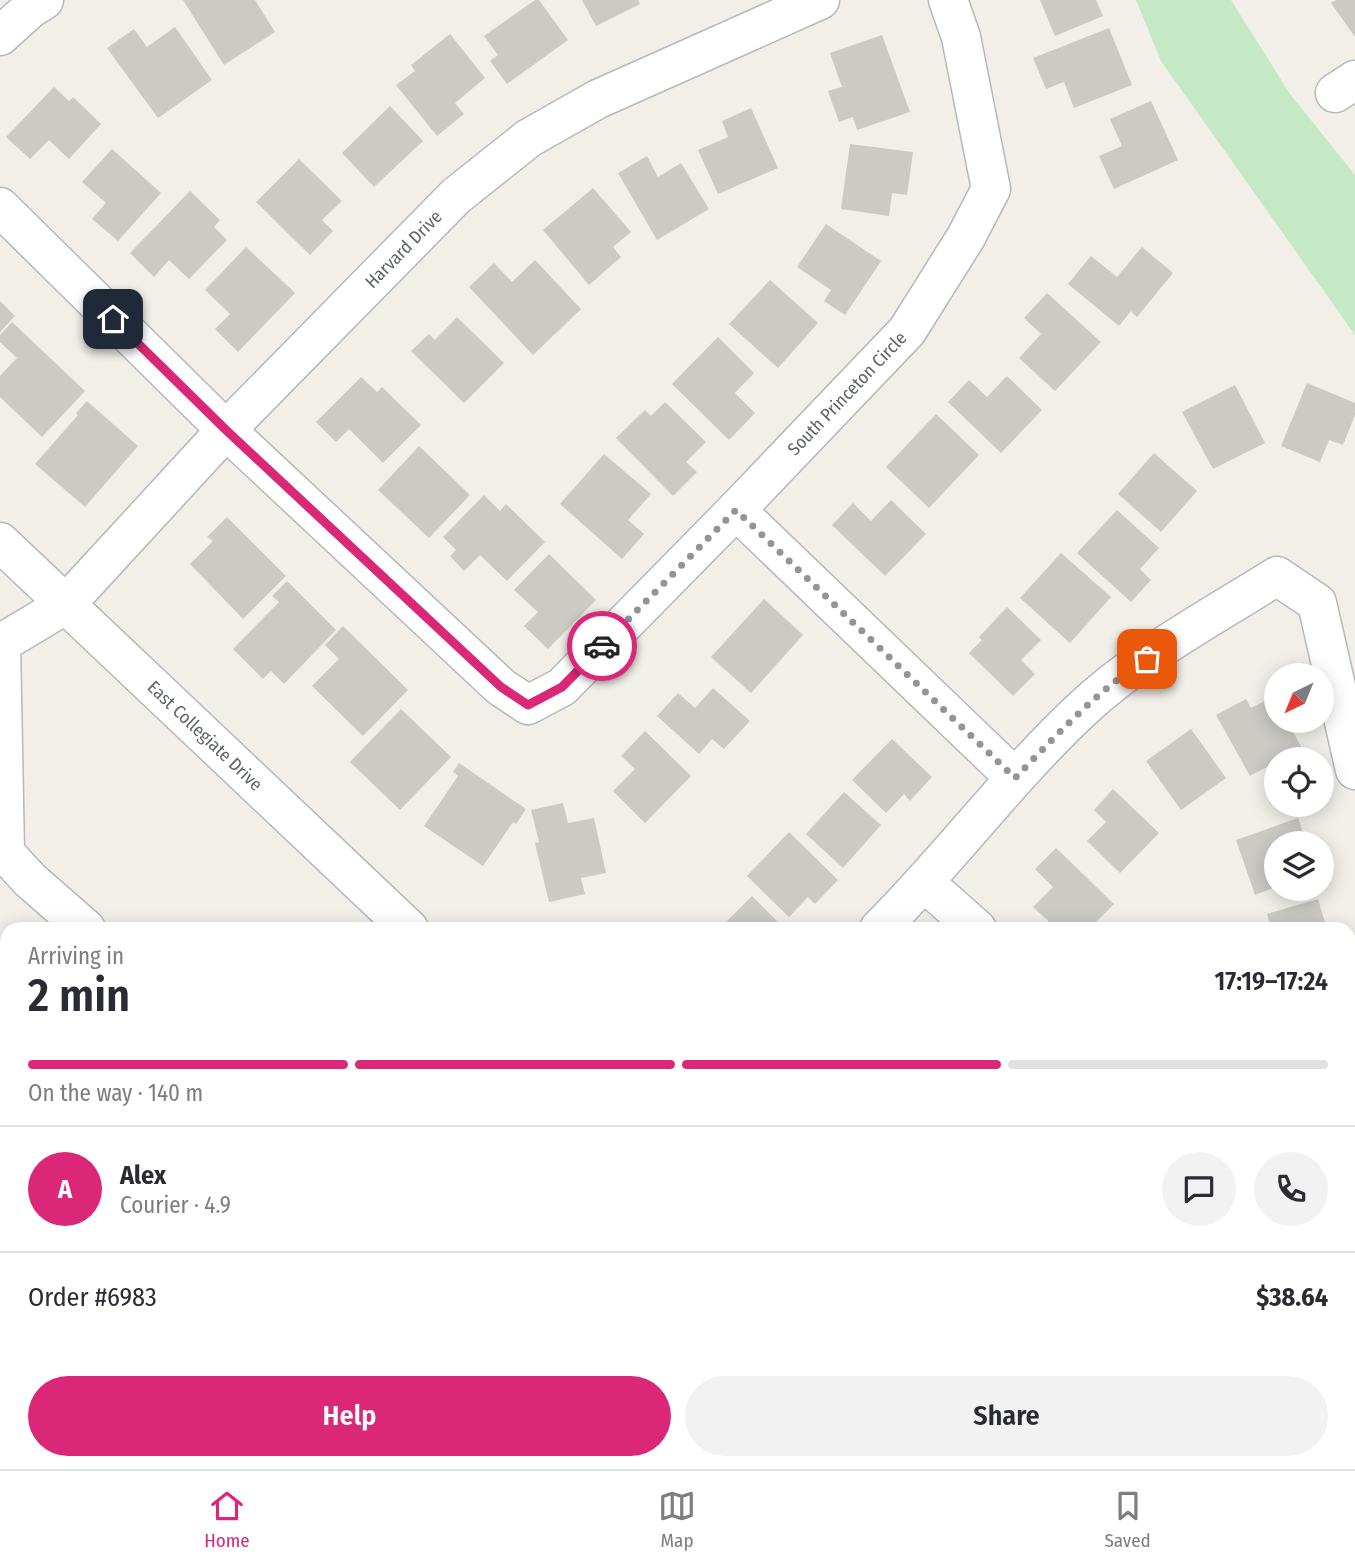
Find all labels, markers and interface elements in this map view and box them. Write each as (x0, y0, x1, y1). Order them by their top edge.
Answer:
street label: Harvard Drive (361, 206, 447, 293)
pin (83, 289, 143, 349)
icon: home (94, 300, 132, 338)
street label: South Princeton Circle (783, 327, 911, 460)
courier (567, 611, 637, 681)
icon: car (583, 627, 621, 665)
pin (1117, 629, 1177, 689)
icon: bag (1128, 640, 1166, 678)
north arrow (1264, 663, 1334, 733)
map controls (1264, 663, 1334, 901)
street label: East Collegiate Drive (143, 676, 267, 795)
button: locate (1264, 747, 1334, 817)
button: layers (1264, 831, 1334, 901)
text: Arriving in (28, 942, 124, 970)
text: 17:19–17:24 (1215, 966, 1328, 997)
text: 2 min (28, 968, 130, 1023)
text: On the way · 140 m (28, 1079, 203, 1107)
button: chat (1162, 1152, 1236, 1226)
button: phone (1254, 1152, 1328, 1226)
text: Alex (120, 1160, 166, 1191)
text: A (58, 1174, 72, 1205)
text: Courier · 4.9 (120, 1191, 231, 1219)
text: Order #6983 (28, 1282, 157, 1313)
text: $38.64 (1256, 1282, 1328, 1313)
button: Help (28, 1376, 671, 1456)
button: Share (685, 1376, 1328, 1456)
tab: Home (204, 1487, 250, 1552)
tab: Map (658, 1487, 696, 1552)
tab: Saved (1104, 1487, 1151, 1552)

